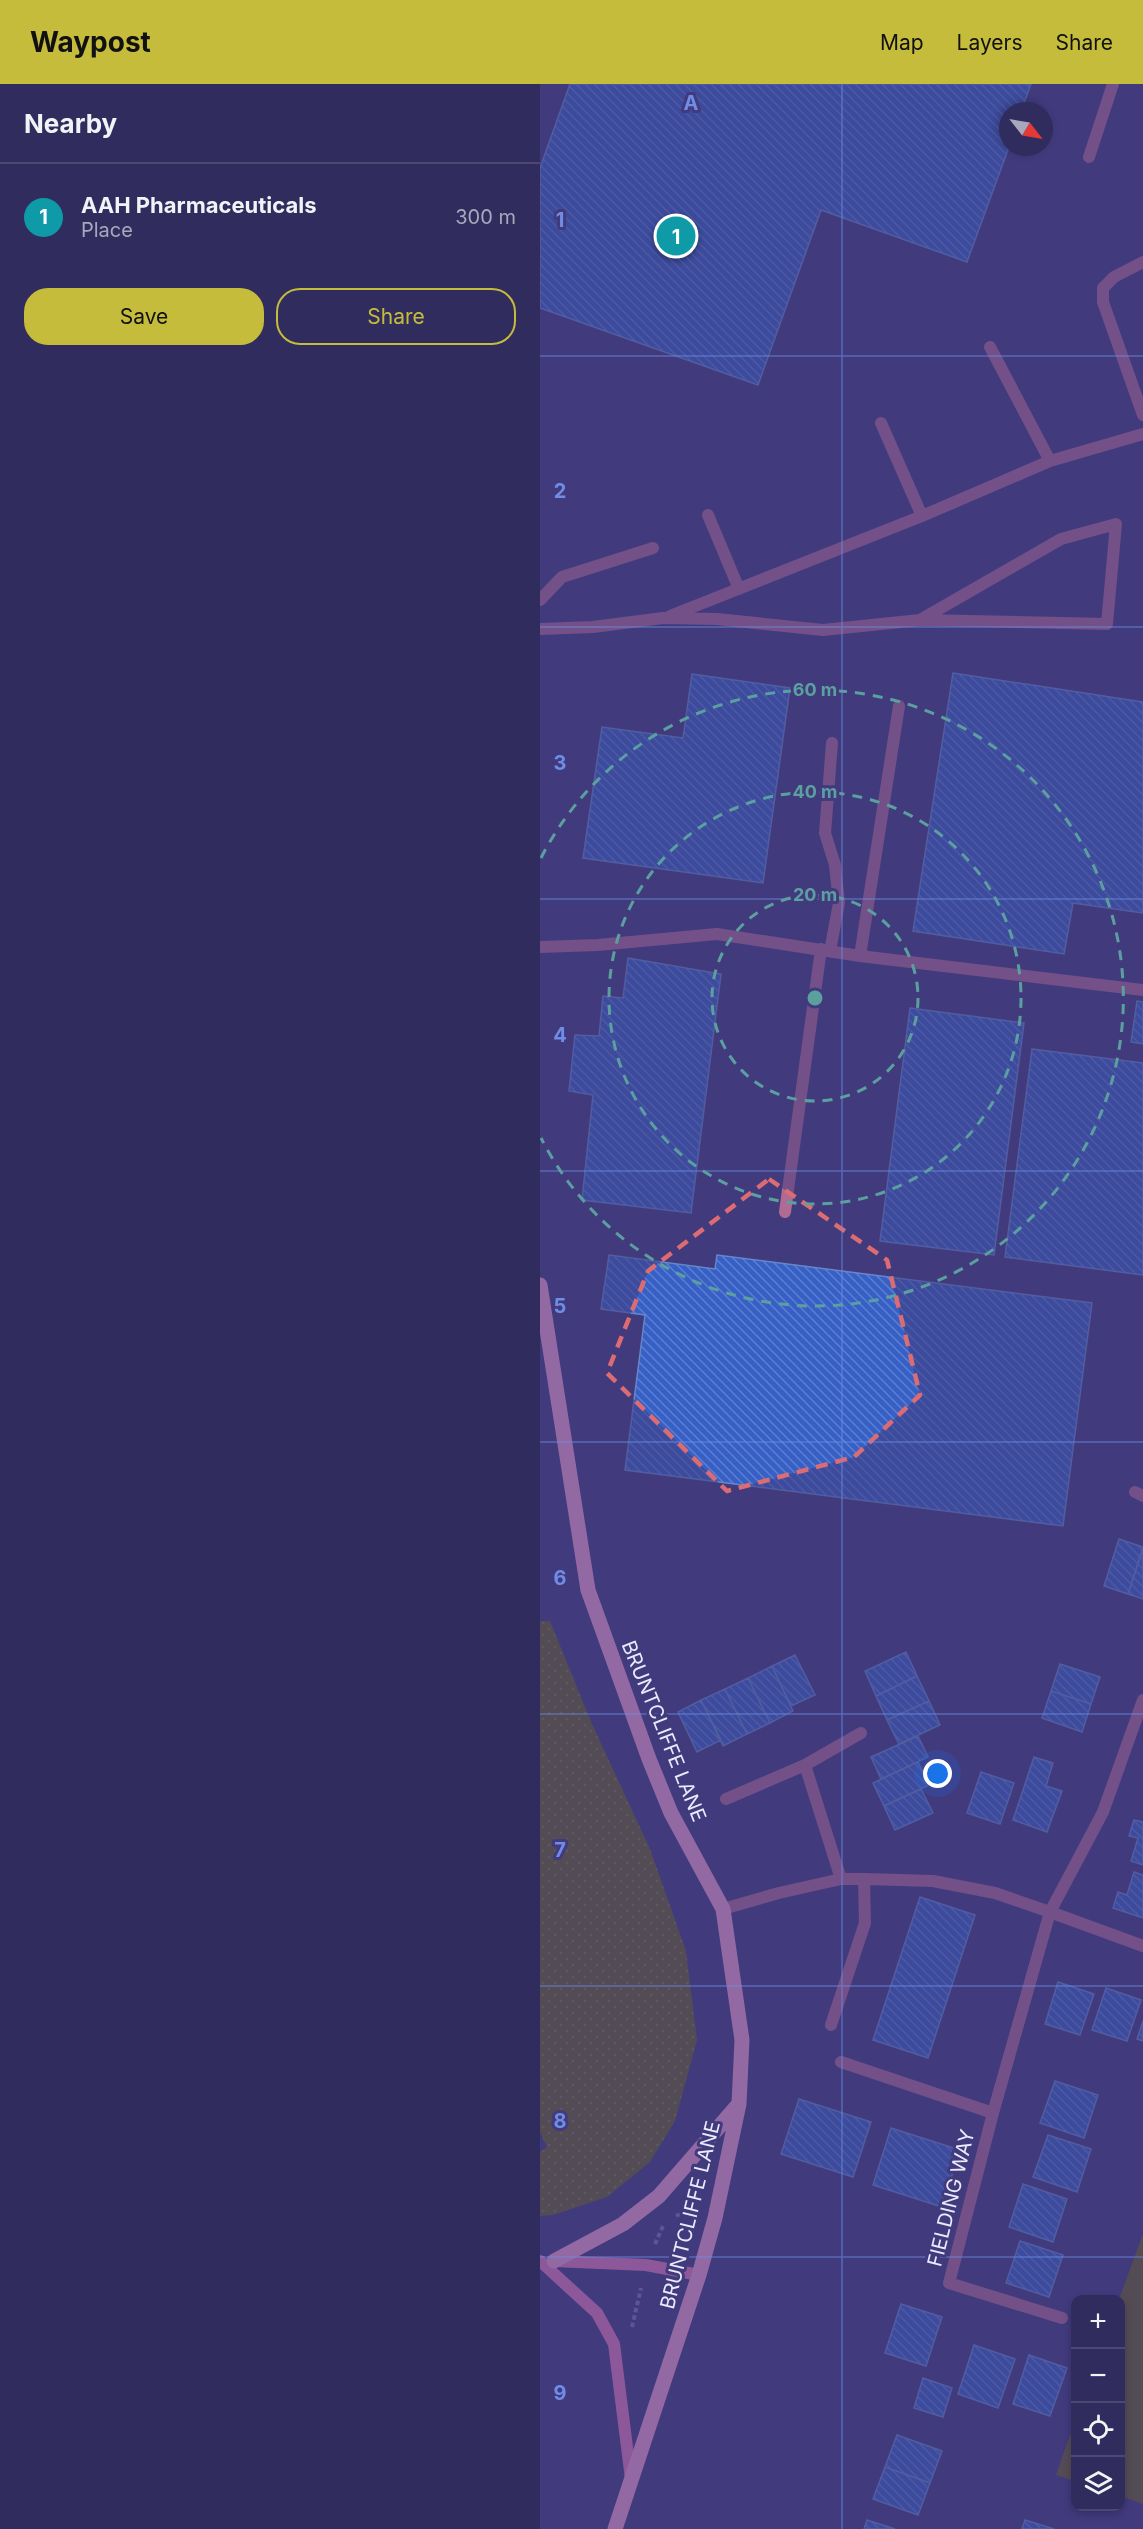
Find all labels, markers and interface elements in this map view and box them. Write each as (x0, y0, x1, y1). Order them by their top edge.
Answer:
text: Waypost (30, 25, 151, 59)
text: Map (880, 30, 924, 55)
text: Layers (957, 30, 1023, 55)
text: Share (1056, 30, 1113, 55)
text: A (684, 91, 699, 115)
north arrow (999, 102, 1053, 156)
text: Nearby (24, 108, 117, 139)
text: AAH Pharmaceuticals (81, 192, 317, 218)
text: 1 (39, 205, 48, 229)
text: 300 m (455, 205, 516, 229)
text: 1 (556, 208, 564, 232)
pin: 1 (656, 214, 696, 258)
text: Place (81, 218, 133, 242)
button: Save (24, 288, 264, 345)
button: Share (276, 288, 516, 345)
text: 2 (554, 479, 566, 503)
text: 60 m (793, 679, 837, 700)
text: 3 (554, 751, 566, 775)
text: 40 m (793, 781, 838, 802)
text: 20 m (793, 884, 837, 905)
centre of rings (805, 988, 825, 1008)
text: 4 (553, 1023, 567, 1047)
text: 5 (554, 1294, 566, 1318)
text: 6 (554, 1566, 567, 1590)
street label: BRUNTCLIFFE LANE (617, 1637, 711, 1825)
your location (923, 1759, 952, 1788)
text: 7 (554, 1838, 566, 1862)
text: 8 (553, 2109, 567, 2133)
street label: BRUNTCLIFFE LANE (655, 2118, 725, 2312)
street label: FIELDING WAY (922, 2127, 980, 2269)
map controls (1071, 2295, 1125, 2511)
button: + (1071, 2295, 1125, 2349)
button: − (1071, 2349, 1125, 2403)
text: 9 (554, 2381, 567, 2405)
button: locate (1071, 2403, 1125, 2457)
button: layers (1071, 2457, 1125, 2511)

